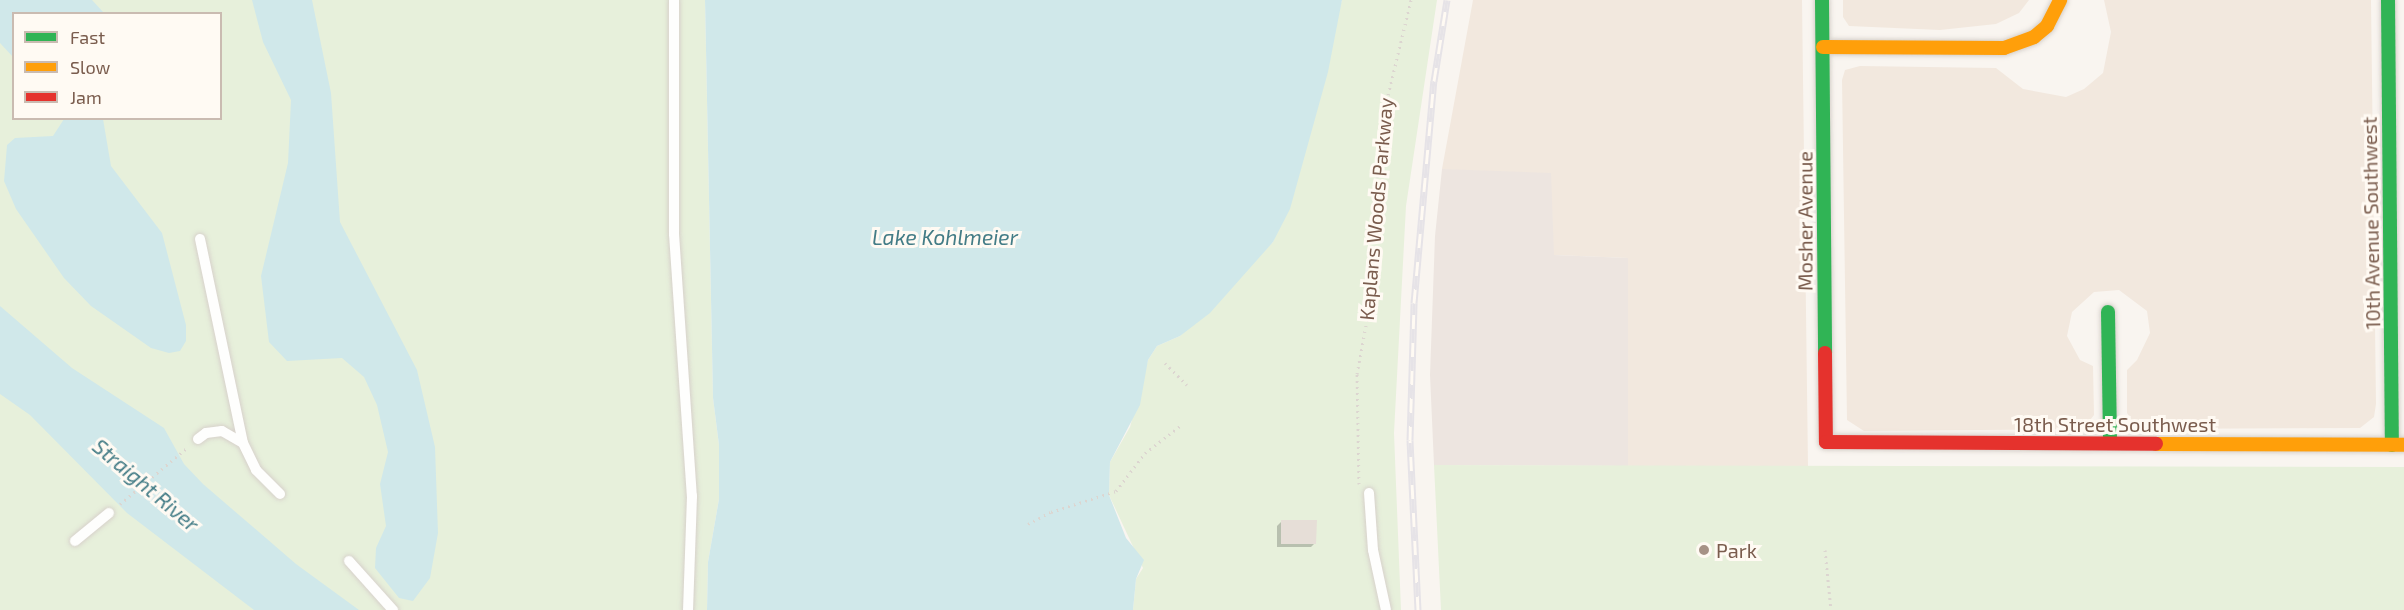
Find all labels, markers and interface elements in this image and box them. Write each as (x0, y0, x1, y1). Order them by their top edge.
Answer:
legend (12, 12, 222, 120)
text: Fast (70, 26, 105, 48)
text: Slow (70, 56, 110, 78)
text: Jam (70, 86, 102, 108)
street label: Kaplans Woods Parkway (1354, 96, 1398, 322)
street label: 10th Avenue Southwest (2357, 116, 2385, 330)
street label: Mosher Avenue (1793, 151, 1817, 291)
water label: Lake Kohlmeier (872, 224, 1018, 250)
street label: 18th Street Southwest (2014, 412, 2216, 436)
water label: Straight River (88, 433, 204, 537)
place label: Park (1716, 538, 1757, 562)
marker: Park (1697, 543, 1711, 557)

